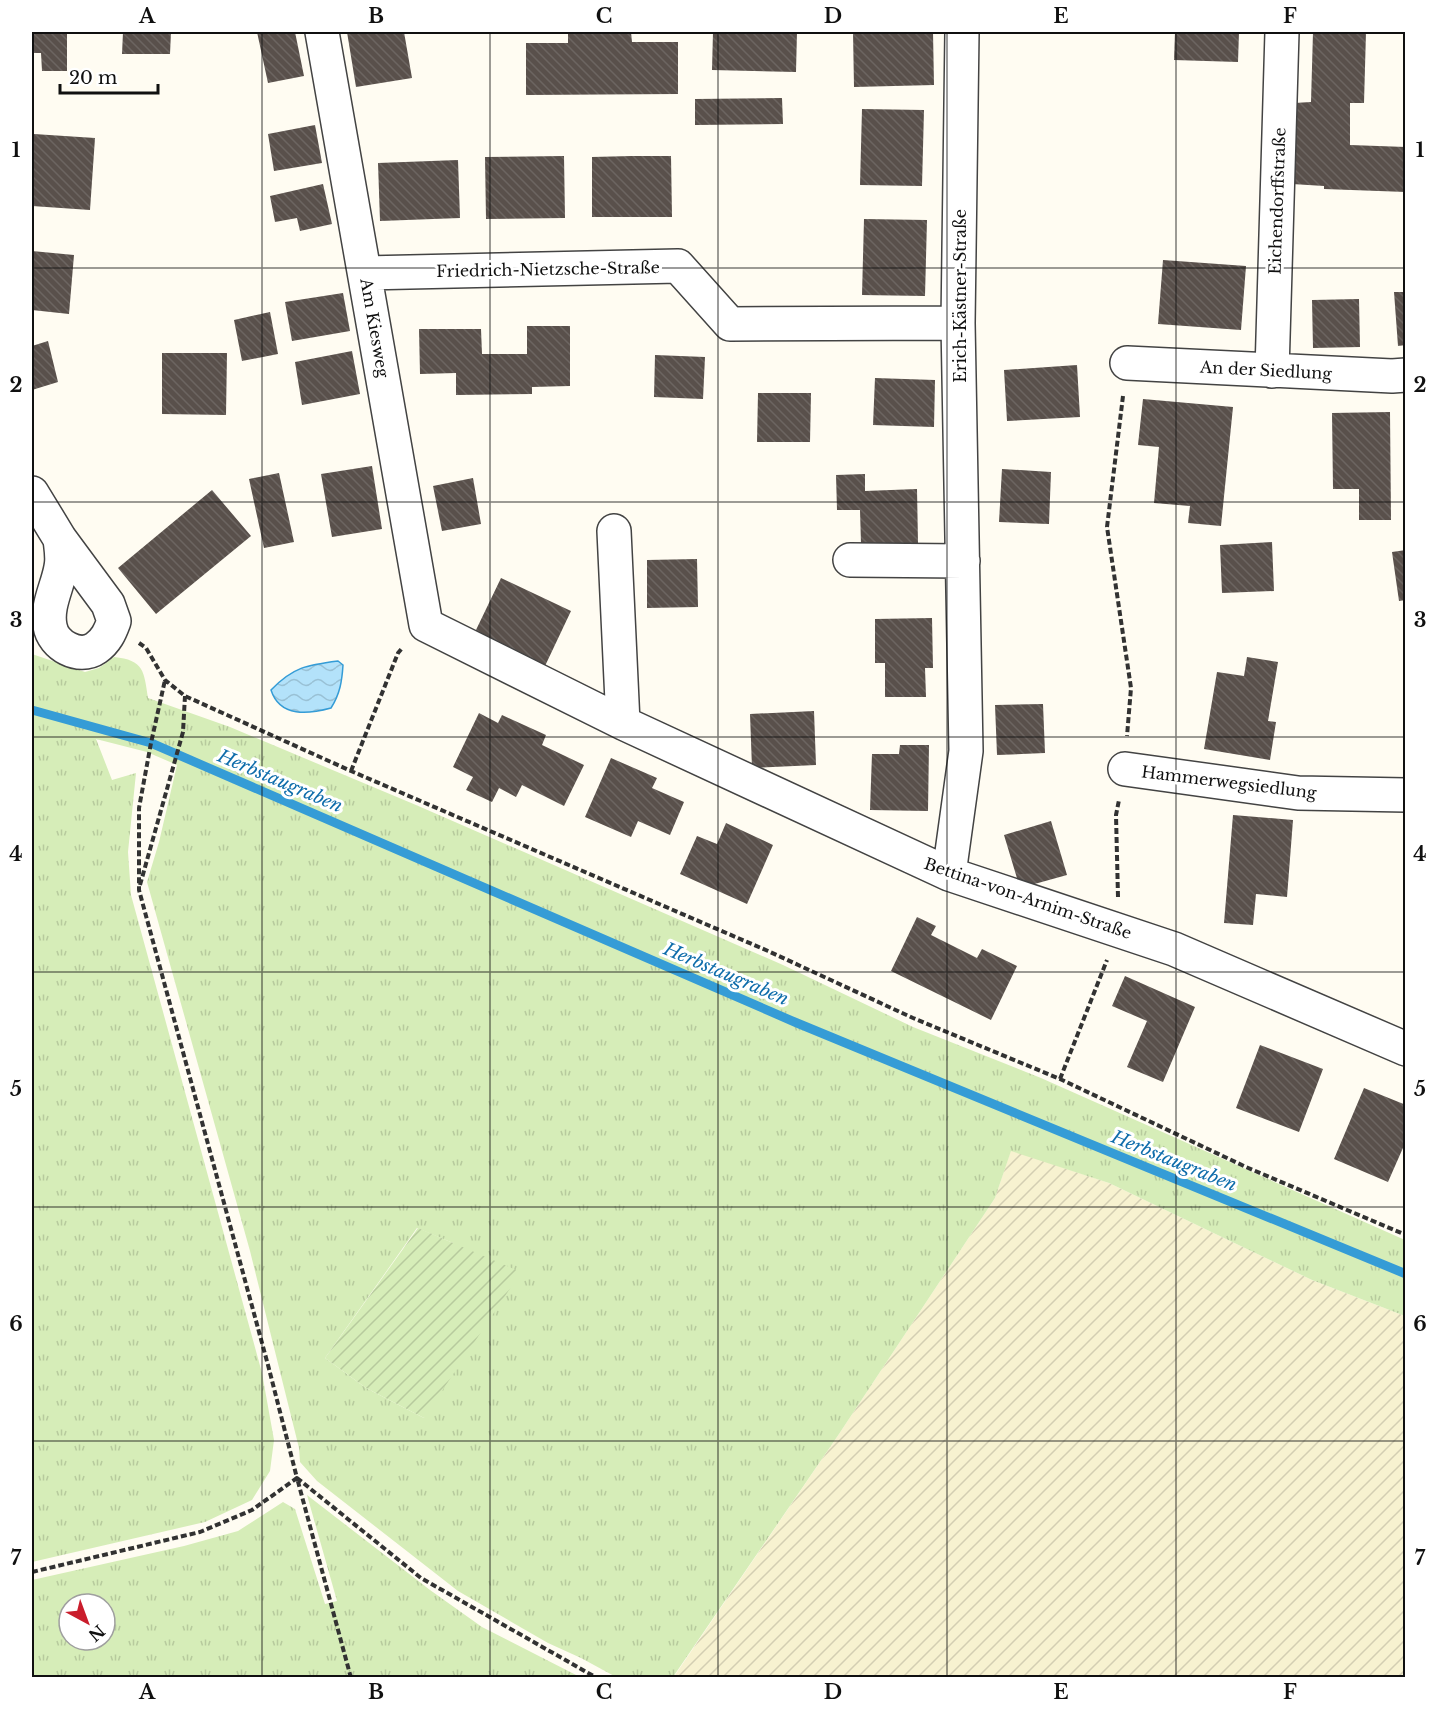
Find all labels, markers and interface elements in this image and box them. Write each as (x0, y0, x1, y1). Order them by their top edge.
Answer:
text: A (138, 4, 156, 28)
text: B (368, 4, 384, 28)
text: C (596, 4, 612, 28)
text: D (824, 4, 842, 28)
text: E (1053, 4, 1069, 28)
text: F (1283, 4, 1297, 28)
scale bar (60, 57, 158, 95)
text: 20 m (69, 67, 117, 89)
street label: Eichendorffstraße (1264, 127, 1290, 275)
text: 1 (12, 138, 21, 162)
text: 1 (1416, 138, 1425, 162)
street label: Erich-Kästner-Straße (950, 209, 970, 383)
street label: Friedrich-Nietzsche-Straße (436, 257, 660, 281)
street label: Am Kiesweg (356, 276, 394, 380)
street label: An der Siedlung (1199, 357, 1333, 383)
text: 2 (9, 373, 23, 397)
text: 2 (1413, 373, 1427, 397)
text: 3 (10, 608, 22, 632)
text: 3 (1414, 608, 1426, 632)
water label: Herbstaugraben (213, 744, 346, 817)
street label: Hammerwegsiedlung (1140, 761, 1318, 803)
text: 4 (9, 842, 23, 866)
text: 4 (1413, 842, 1427, 866)
street label: Bettina-von-Arnim-Straße (922, 853, 1134, 943)
water label: Herbstaugraben (659, 937, 792, 1010)
text: 5 (10, 1077, 22, 1101)
text: 5 (1414, 1077, 1426, 1101)
water label: Herbstaugraben (1107, 1125, 1240, 1196)
text: 6 (9, 1312, 23, 1336)
text: 6 (1413, 1312, 1427, 1336)
text: 7 (11, 1546, 22, 1570)
text: 7 (1415, 1546, 1426, 1570)
north arrow (57, 1592, 117, 1652)
text: N (85, 1621, 109, 1646)
text: A (138, 1680, 156, 1704)
text: B (368, 1680, 384, 1704)
text: C (596, 1680, 612, 1704)
text: D (824, 1680, 842, 1704)
text: E (1053, 1680, 1069, 1704)
text: F (1283, 1680, 1297, 1704)

